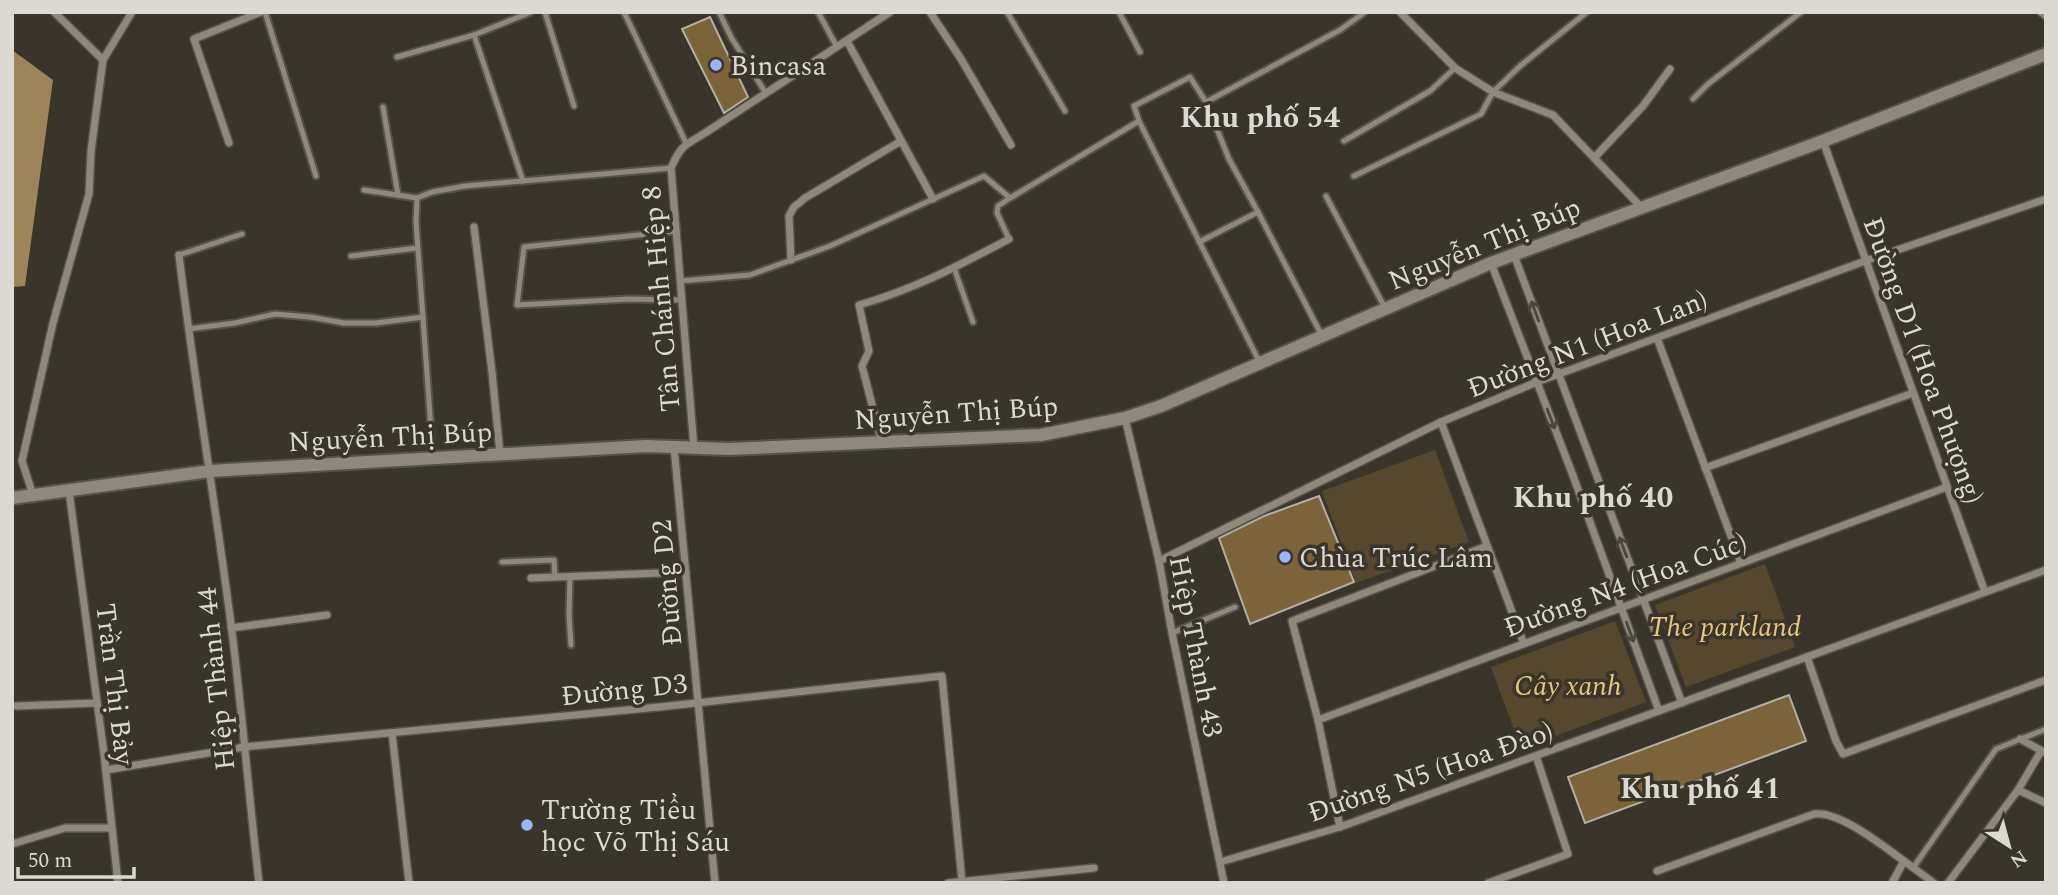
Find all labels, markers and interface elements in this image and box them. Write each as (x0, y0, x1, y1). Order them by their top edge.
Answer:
place label: Bincasa (730, 45, 827, 88)
marker: Bincasa (708, 57, 724, 73)
district label: Khu phố 54 (1180, 95, 1340, 141)
street label: Tân Chánh Hiệp 8 (630, 184, 693, 414)
street label: Nguyễn Thị Búp (1382, 186, 1587, 303)
street label: Đường D1 (Hoa Phượng) (1851, 211, 1995, 510)
street label: Đường N1 (Hoa Lan) (1461, 279, 1714, 410)
one-way arrow (1528, 301, 1540, 323)
street label: Nguyễn Thị Búp (853, 385, 1060, 442)
one-way arrow (1545, 407, 1558, 429)
street label: Nguyễn Thị Búp (287, 411, 493, 464)
district label: Khu phố 40 (1513, 475, 1673, 521)
street label: Đường D2 (641, 518, 694, 648)
street label: Đường N4 (Hoa Cúc) (1498, 521, 1753, 649)
place label: Chùa Trúc Lâm (1299, 537, 1493, 580)
one-way arrow (1616, 537, 1629, 559)
marker: Chùa Trúc Lâm (1277, 549, 1293, 565)
street label: Hiệp Thành 43 (1157, 552, 1234, 741)
street label: Hiệp Thành 44 (185, 585, 248, 773)
street label: Trần Thị Bảy (83, 601, 146, 769)
park label: The parkland (1649, 606, 1801, 649)
one-way arrow (1624, 621, 1637, 643)
street label: Đường D3 (559, 662, 689, 718)
park label: Cây xanh (1514, 665, 1622, 708)
street label: Đường N5 (Hoa Đào) (1302, 710, 1559, 835)
district label: Khu phố 41 (1620, 766, 1780, 812)
place label: Trường Tiểu học Võ Thị Sáu (541, 789, 730, 864)
north arrow (1974, 811, 2044, 881)
marker: Trường Tiểu học Võ Thị Sáu (519, 817, 535, 833)
scale bar (18, 836, 133, 880)
text: N (2003, 842, 2033, 875)
text: 50 m (28, 845, 72, 877)

